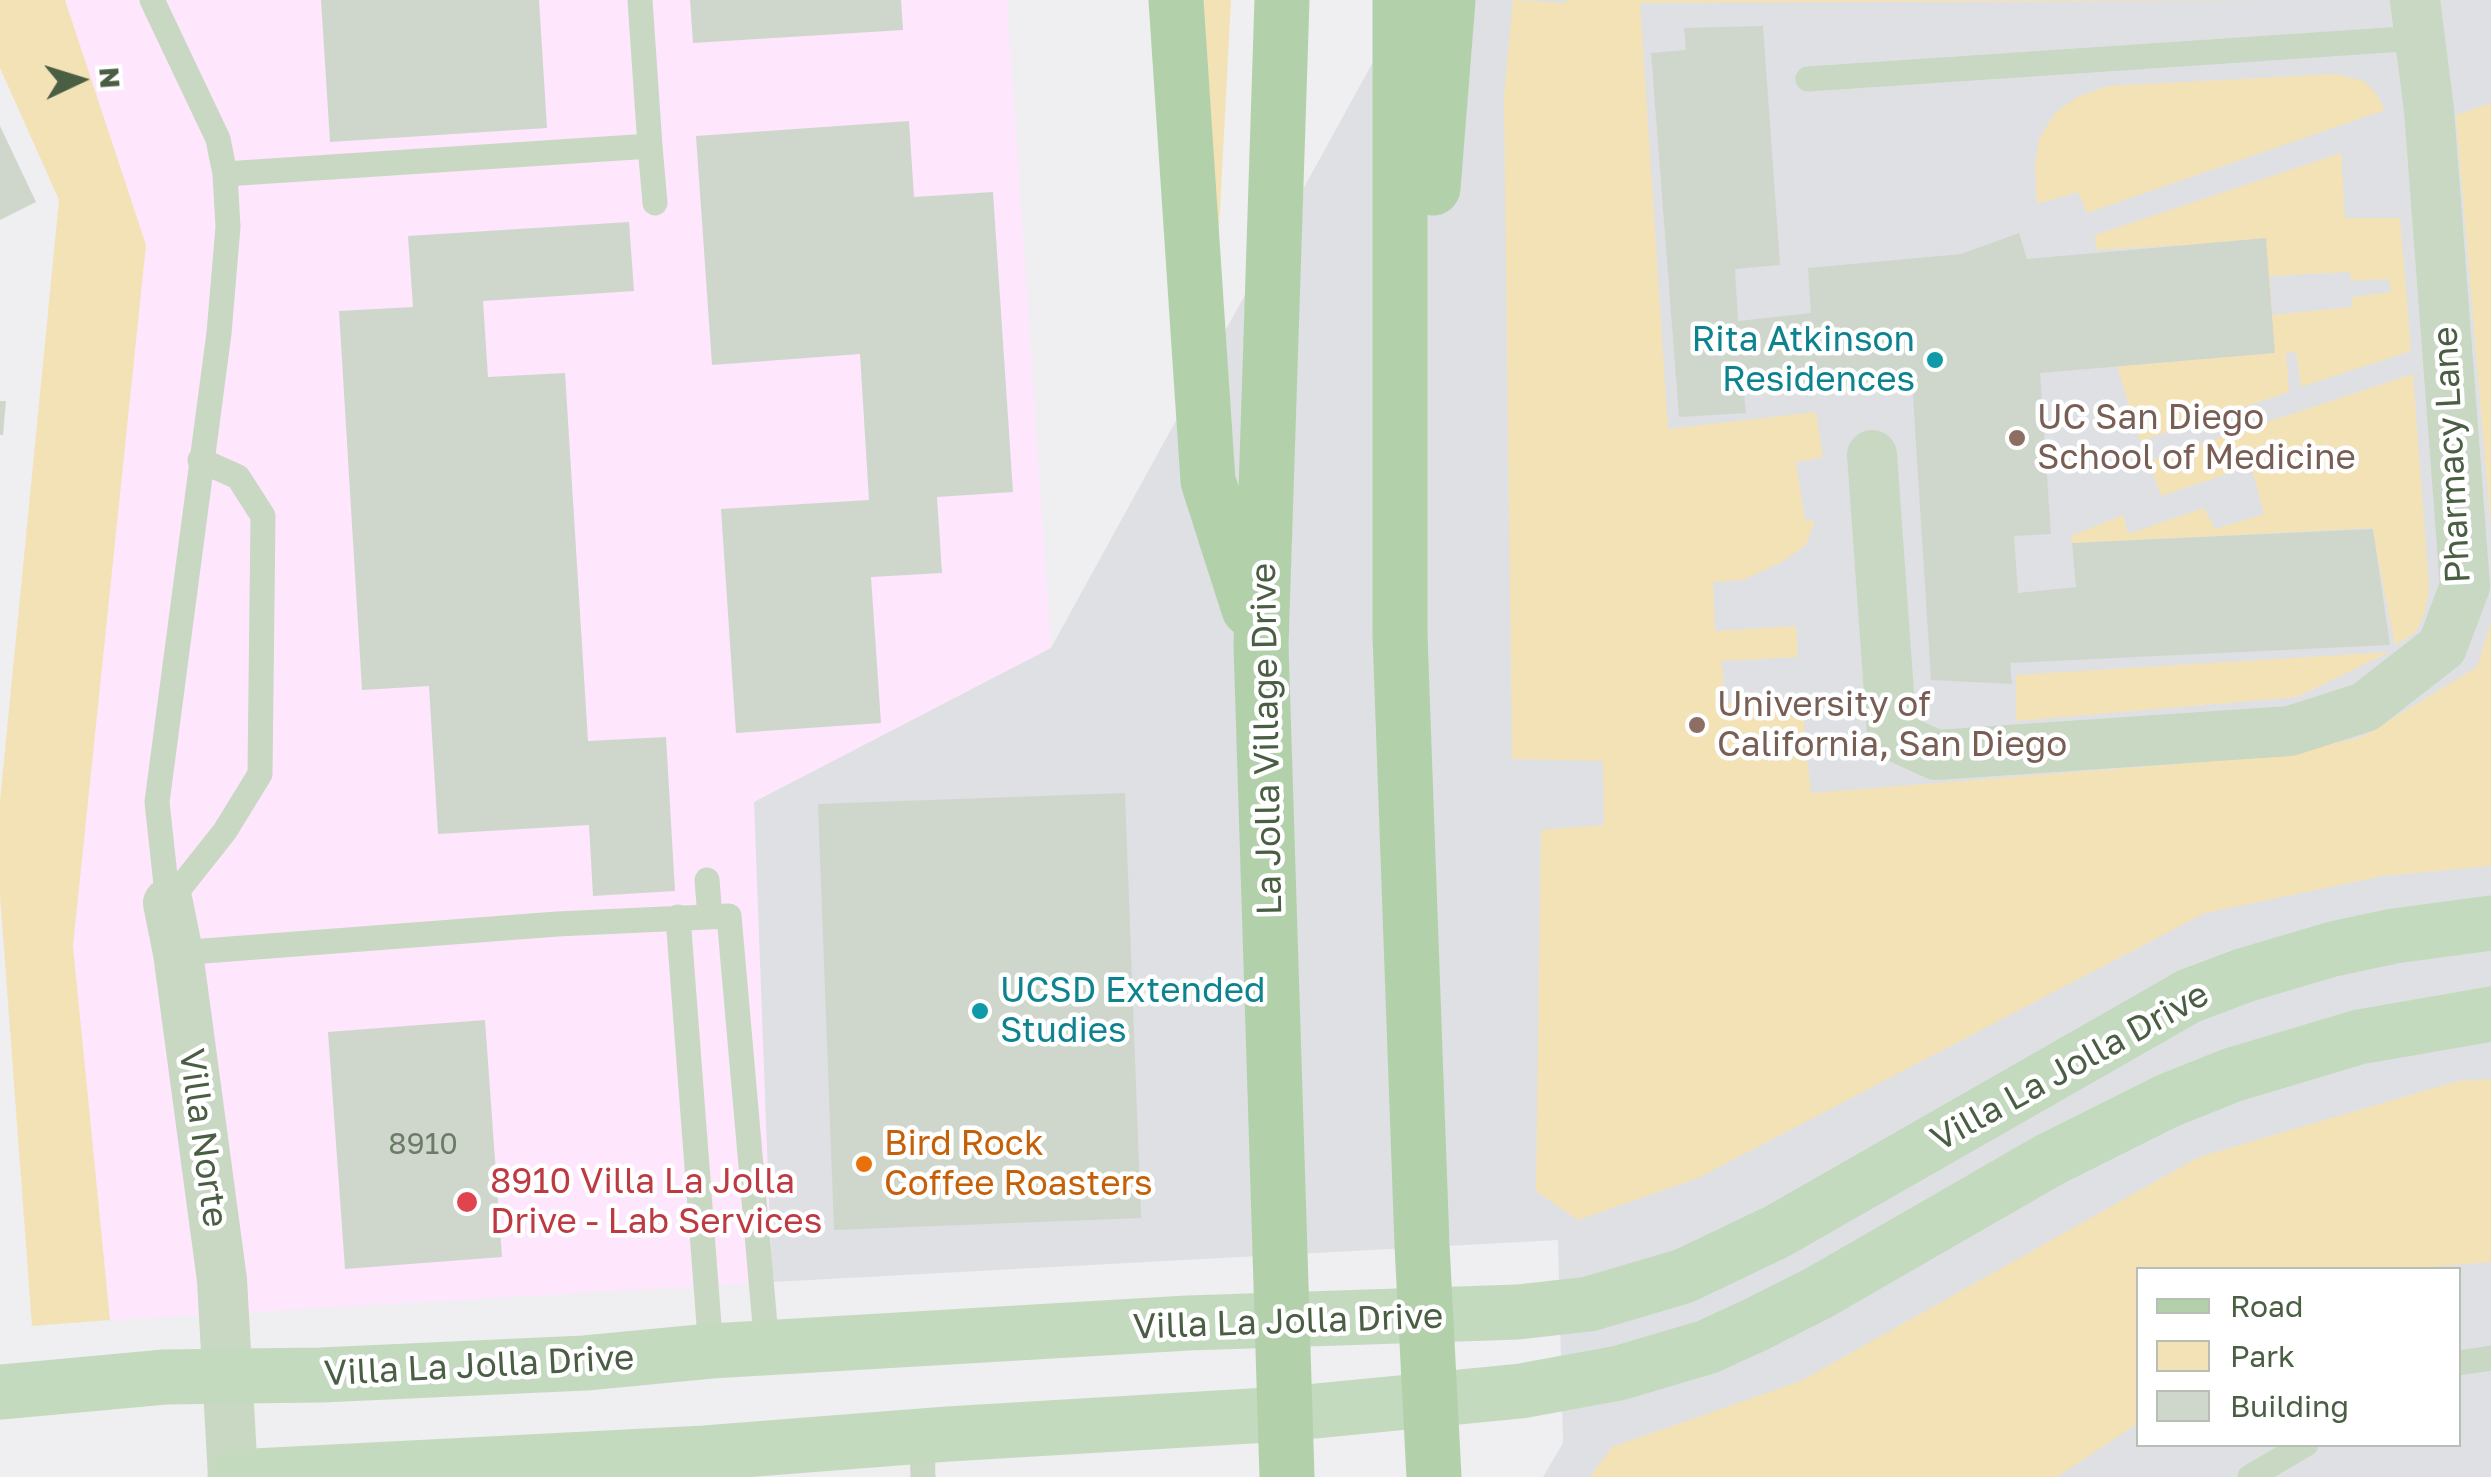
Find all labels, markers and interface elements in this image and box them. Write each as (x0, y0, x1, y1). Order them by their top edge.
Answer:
north arrow (30, 30, 130, 130)
text: N (93, 66, 128, 90)
place label: Rita Atkinson Residences (1691, 319, 1915, 401)
street label: Pharmacy Lane (2424, 325, 2480, 585)
marker: Rita Atkinson Residences (1924, 349, 1946, 371)
place label: UC San Diego School of Medicine (2037, 397, 2356, 479)
marker: UC San Diego School of Medicine (2006, 427, 2028, 449)
street label: La Jolla Village Drive (1243, 562, 1291, 916)
place label: University of California, San Diego (1717, 684, 2067, 766)
marker: University of California, San Diego (1686, 714, 1708, 736)
place label: UCSD Extended Studies (1000, 970, 1265, 1052)
street label: Villa La Jolla Drive (1924, 973, 2216, 1161)
marker: UCSD Extended Studies (969, 1000, 991, 1022)
street label: Villa Norte (170, 1046, 236, 1230)
place label: Bird Rock Coffee Roasters (884, 1123, 1153, 1205)
house number: 8910 (388, 1126, 458, 1162)
marker: Bird Rock Coffee Roasters (853, 1153, 875, 1175)
place label: 8910 Villa La Jolla Drive - Lab Services (490, 1161, 822, 1243)
marker: 8910 Villa La Jolla Drive - Lab Services (454, 1189, 480, 1215)
legend (2136, 1267, 2461, 1447)
text: Road (2230, 1288, 2304, 1324)
street label: Villa La Jolla Drive (1132, 1296, 1444, 1348)
street label: Villa La Jolla Drive (323, 1337, 635, 1395)
text: Park (2230, 1338, 2295, 1374)
text: Building (2230, 1388, 2349, 1424)

